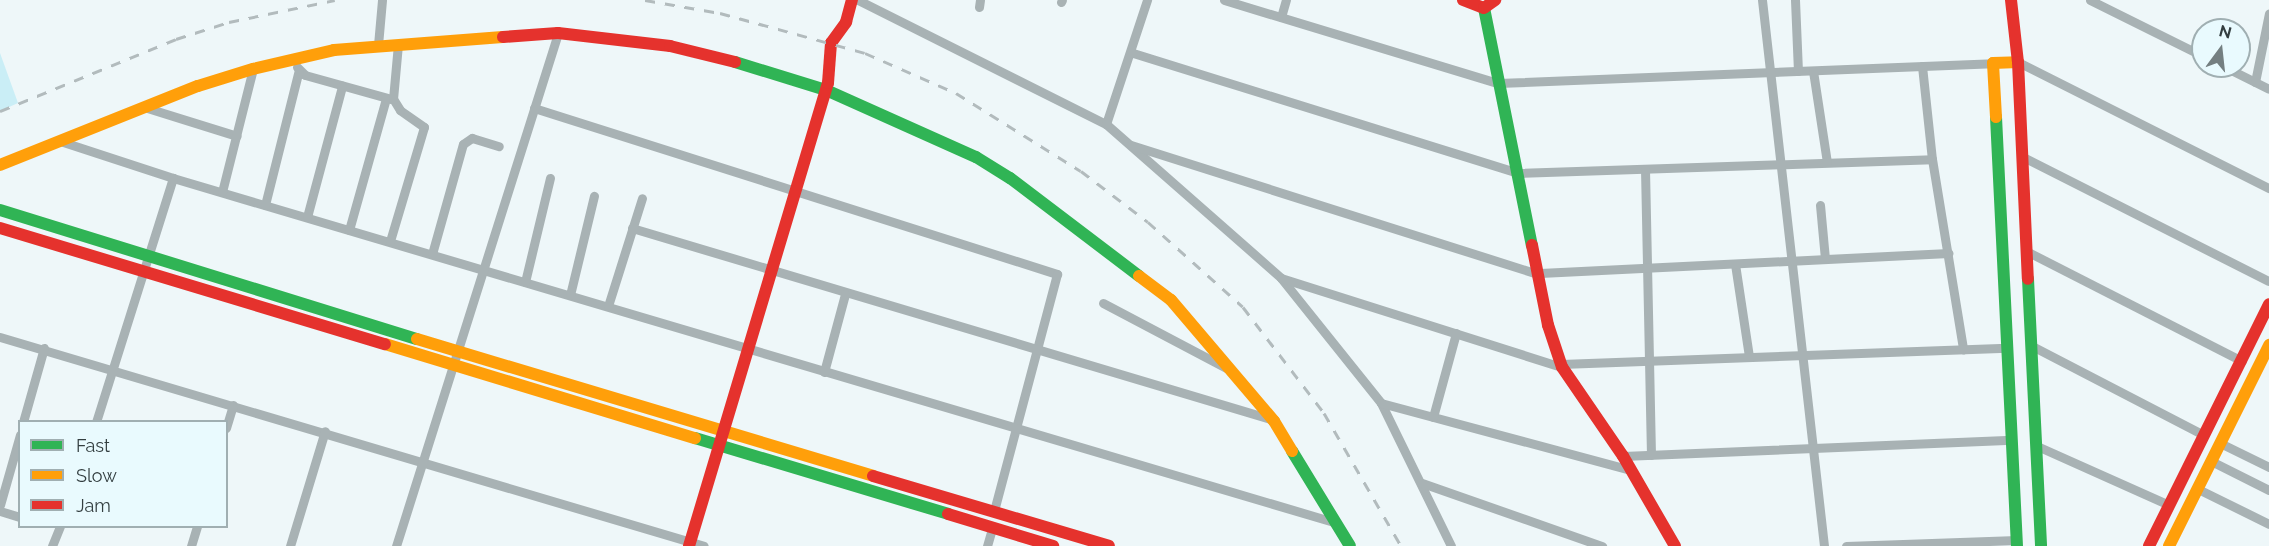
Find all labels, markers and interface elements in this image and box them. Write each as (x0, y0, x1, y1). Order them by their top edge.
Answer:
north arrow (2191, 18, 2251, 78)
text: N (2217, 21, 2234, 43)
legend (18, 420, 228, 528)
text: Fast (76, 435, 110, 456)
text: Slow (76, 465, 117, 486)
text: Jam (76, 495, 111, 516)

